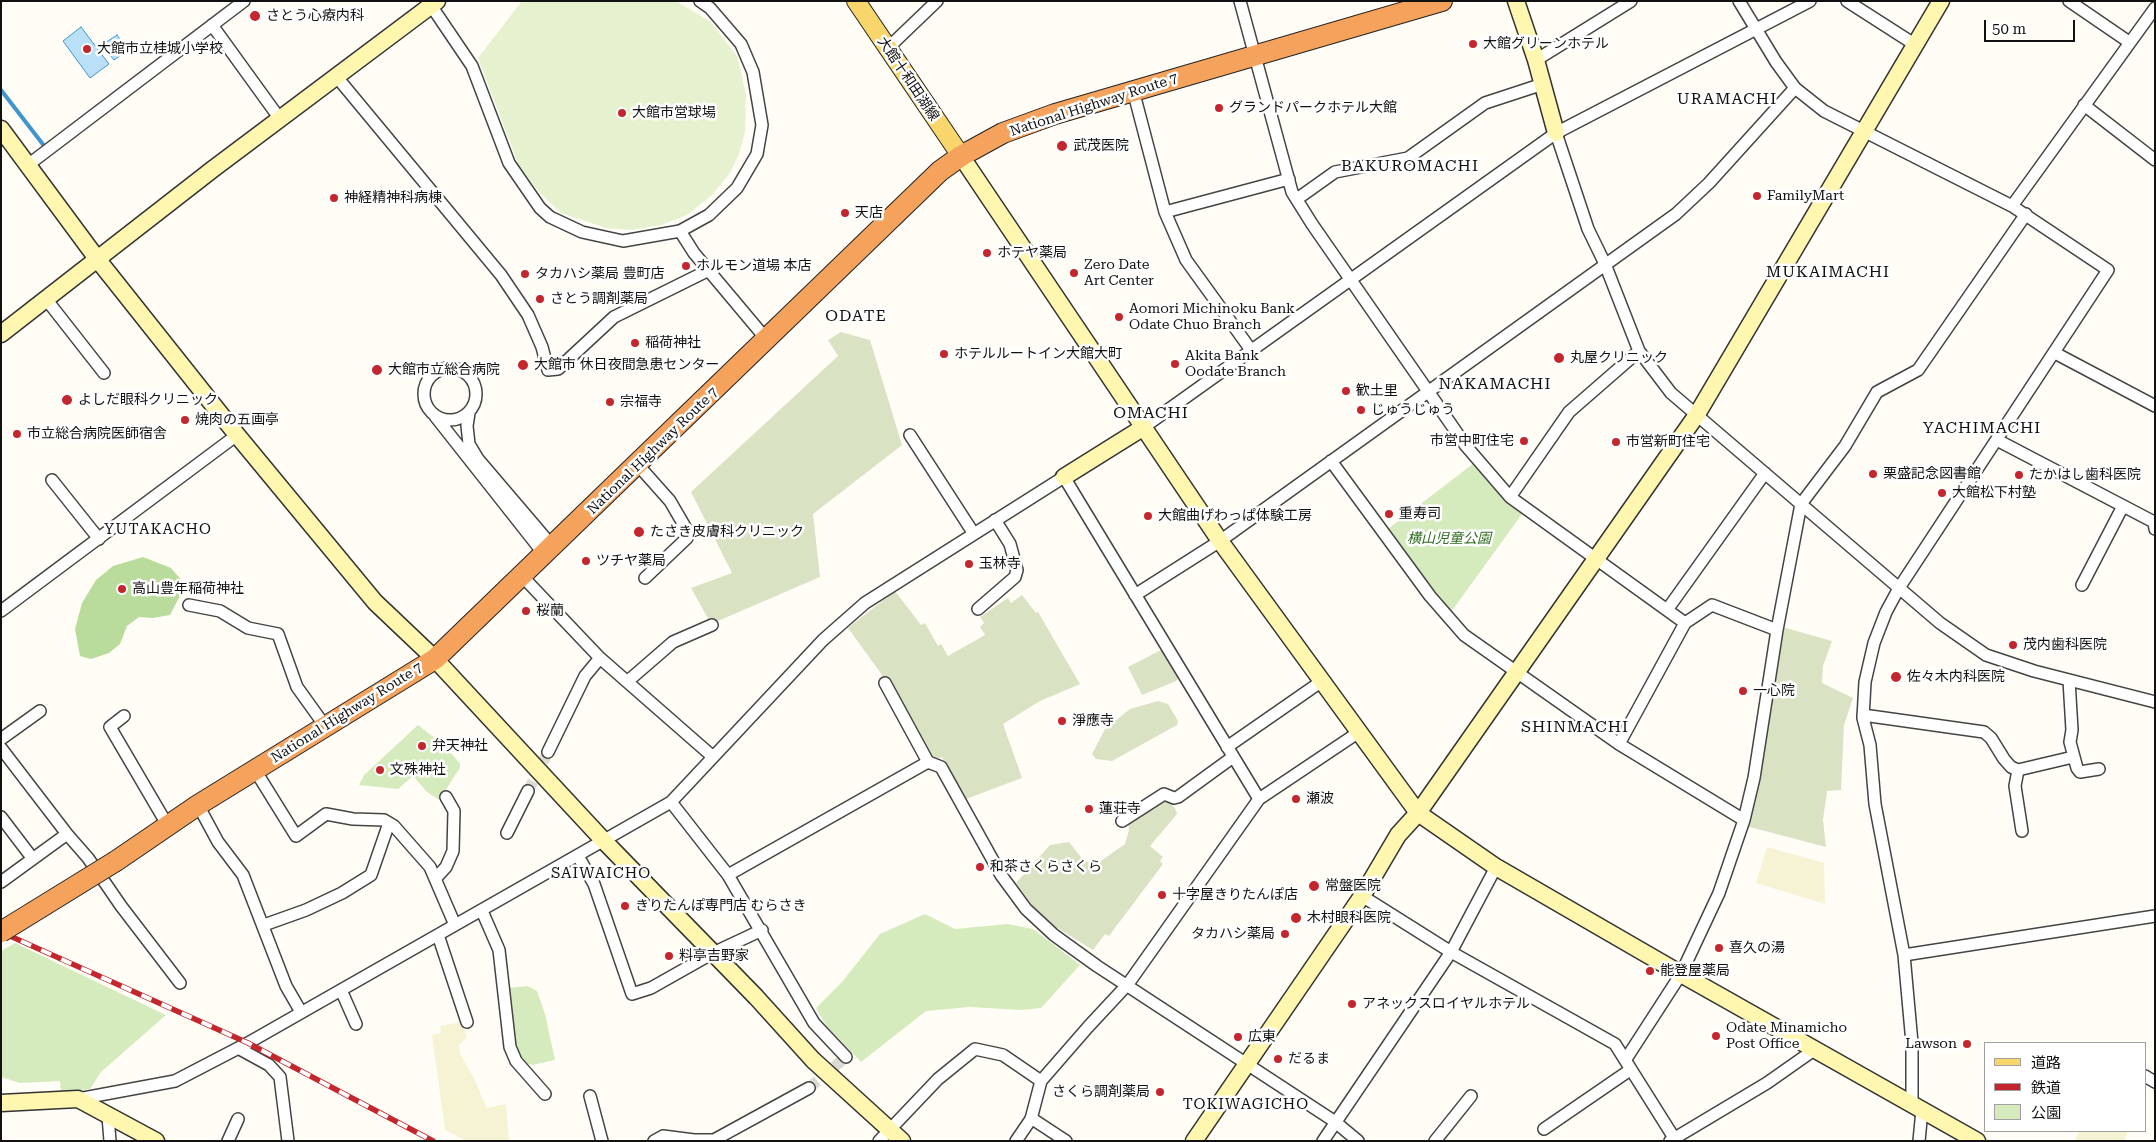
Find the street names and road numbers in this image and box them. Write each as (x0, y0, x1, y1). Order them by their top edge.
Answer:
street label: 大館十和田湖線 (874, 34, 942, 124)
street label: National Highway Route 7 (1008, 70, 1180, 140)
street label: National Highway Route 7 (584, 384, 722, 518)
street label: National Highway Route 7 (268, 659, 426, 767)

